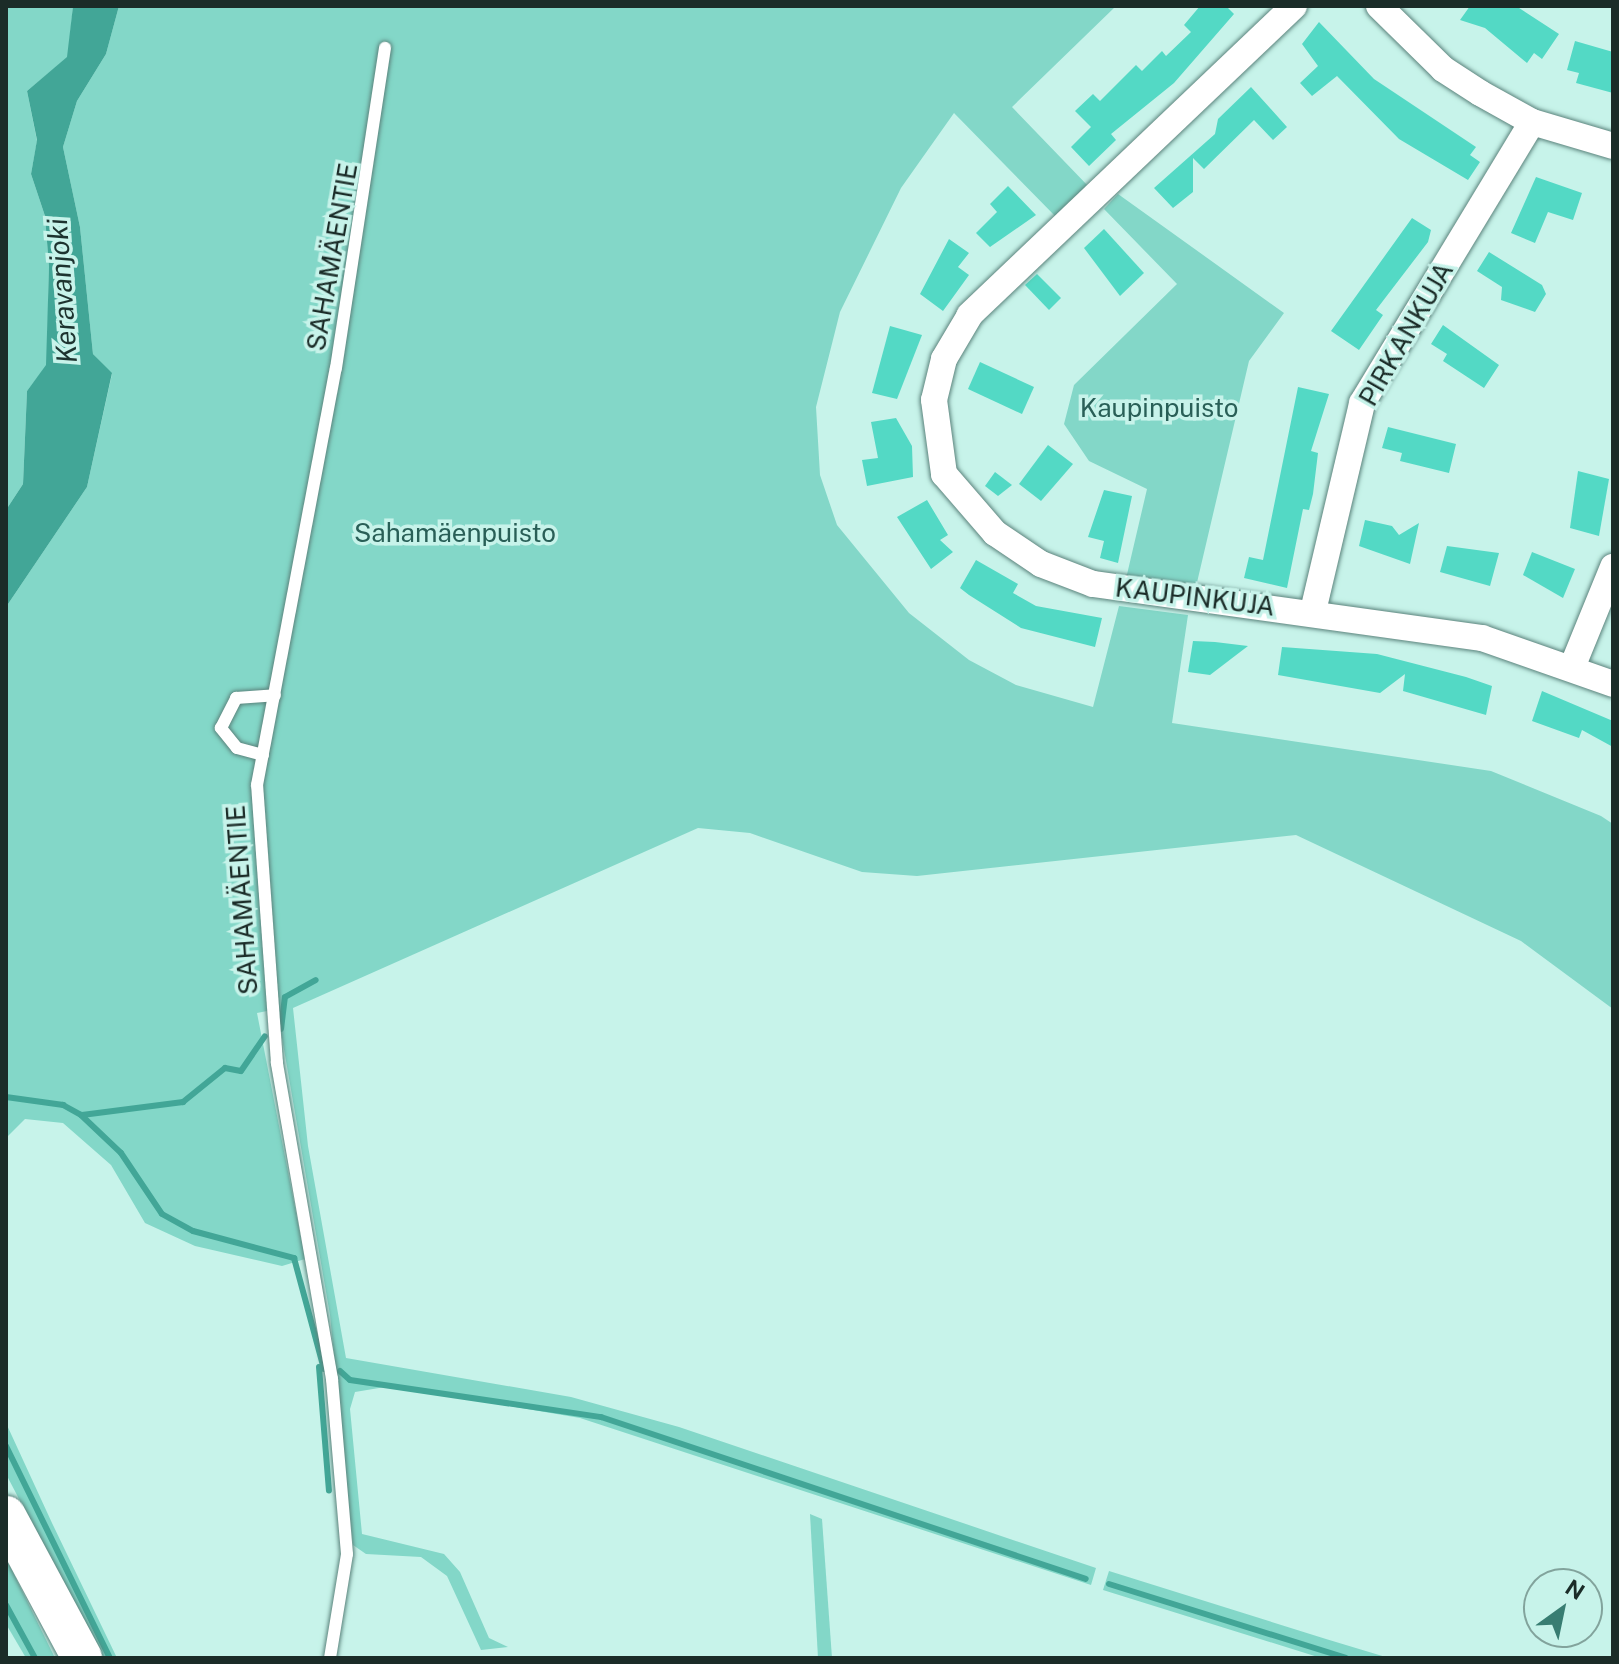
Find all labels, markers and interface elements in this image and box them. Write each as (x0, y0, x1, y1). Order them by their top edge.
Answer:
street label: SAHAMÄENTIE (300, 161, 364, 353)
water label: Keravanjoki (40, 217, 84, 365)
street label: PIRKANKUJA (1352, 257, 1460, 411)
park label: Kaupinpuisto (1080, 392, 1238, 424)
park label: Sahamäenpuisto (354, 517, 556, 549)
street label: KAUPINKUJA (1113, 572, 1277, 622)
street label: SAHAMÄENTIE (220, 804, 264, 996)
north arrow (1523, 1568, 1603, 1648)
text: N (1561, 1574, 1589, 1605)

